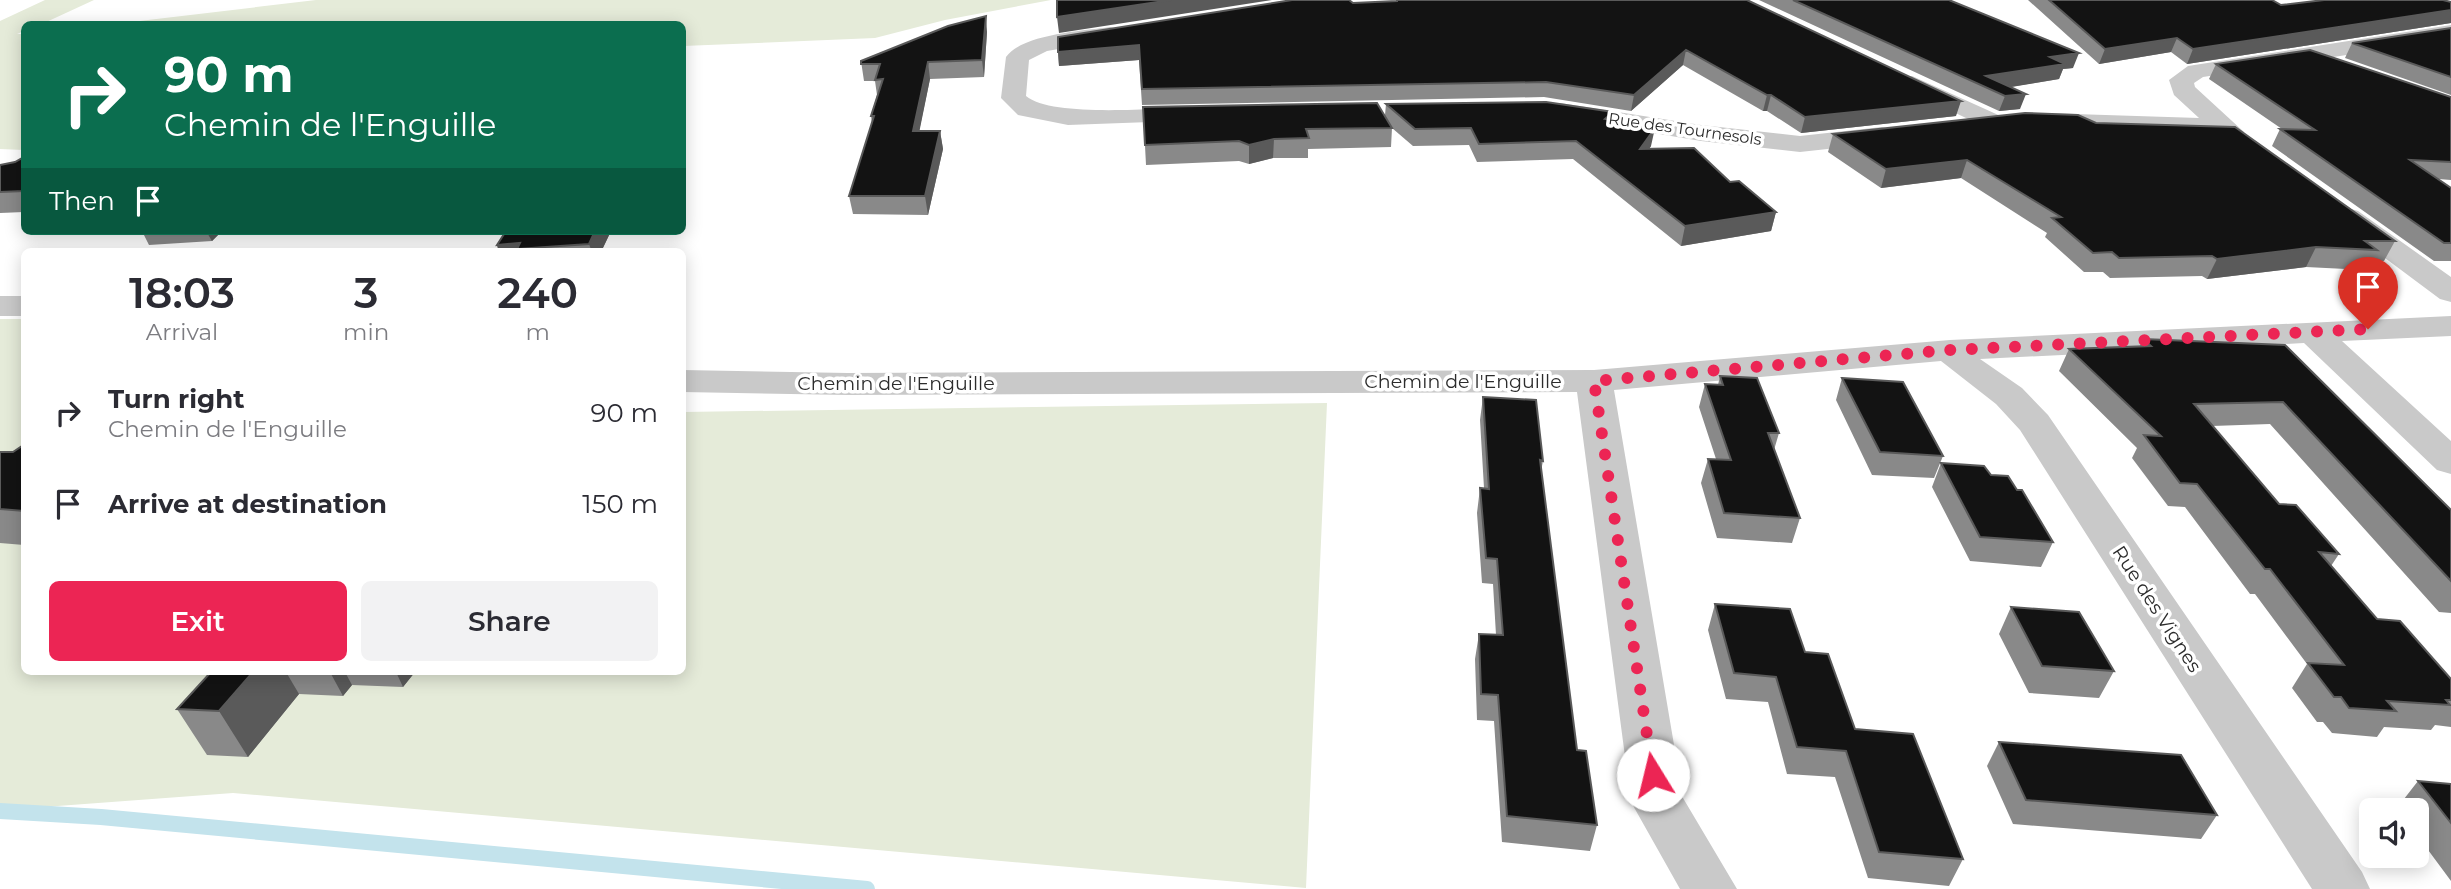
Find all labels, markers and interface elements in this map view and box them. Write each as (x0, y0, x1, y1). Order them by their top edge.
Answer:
text: 90 m (164, 45, 294, 104)
icon: right (49, 49, 140, 140)
text: Chemin de l'Enguille (164, 105, 496, 144)
street label: Rue des Tournesols (1607, 109, 1763, 149)
icon: arrive (129, 182, 167, 220)
text: Then (49, 185, 115, 217)
pin (2338, 257, 2398, 329)
text: 18:03 (129, 267, 235, 319)
text: 3 (354, 267, 378, 319)
text: 240 (497, 267, 578, 319)
icon: arrive (2349, 268, 2387, 306)
text: Arrival (146, 318, 218, 346)
text: min (343, 318, 389, 346)
text: m (525, 318, 550, 346)
street label: Chemin de l'Enguille (1364, 370, 1562, 393)
street label: Chemin de l'Enguille (797, 372, 995, 395)
text: Turn right (108, 383, 244, 415)
icon: right (49, 394, 87, 432)
text: 90 m (591, 397, 658, 429)
text: Chemin de l'Enguille (108, 415, 347, 443)
icon: arrive (49, 485, 87, 523)
text: Arrive at destination (108, 488, 387, 520)
text: 150 m (582, 488, 658, 520)
street label: Rue des Vignes (2108, 541, 2206, 677)
button: Exit (49, 581, 347, 661)
button: Share (361, 581, 658, 661)
position arrow (1616, 738, 1690, 812)
map controls (2359, 798, 2429, 868)
button: sound (2359, 798, 2429, 868)

